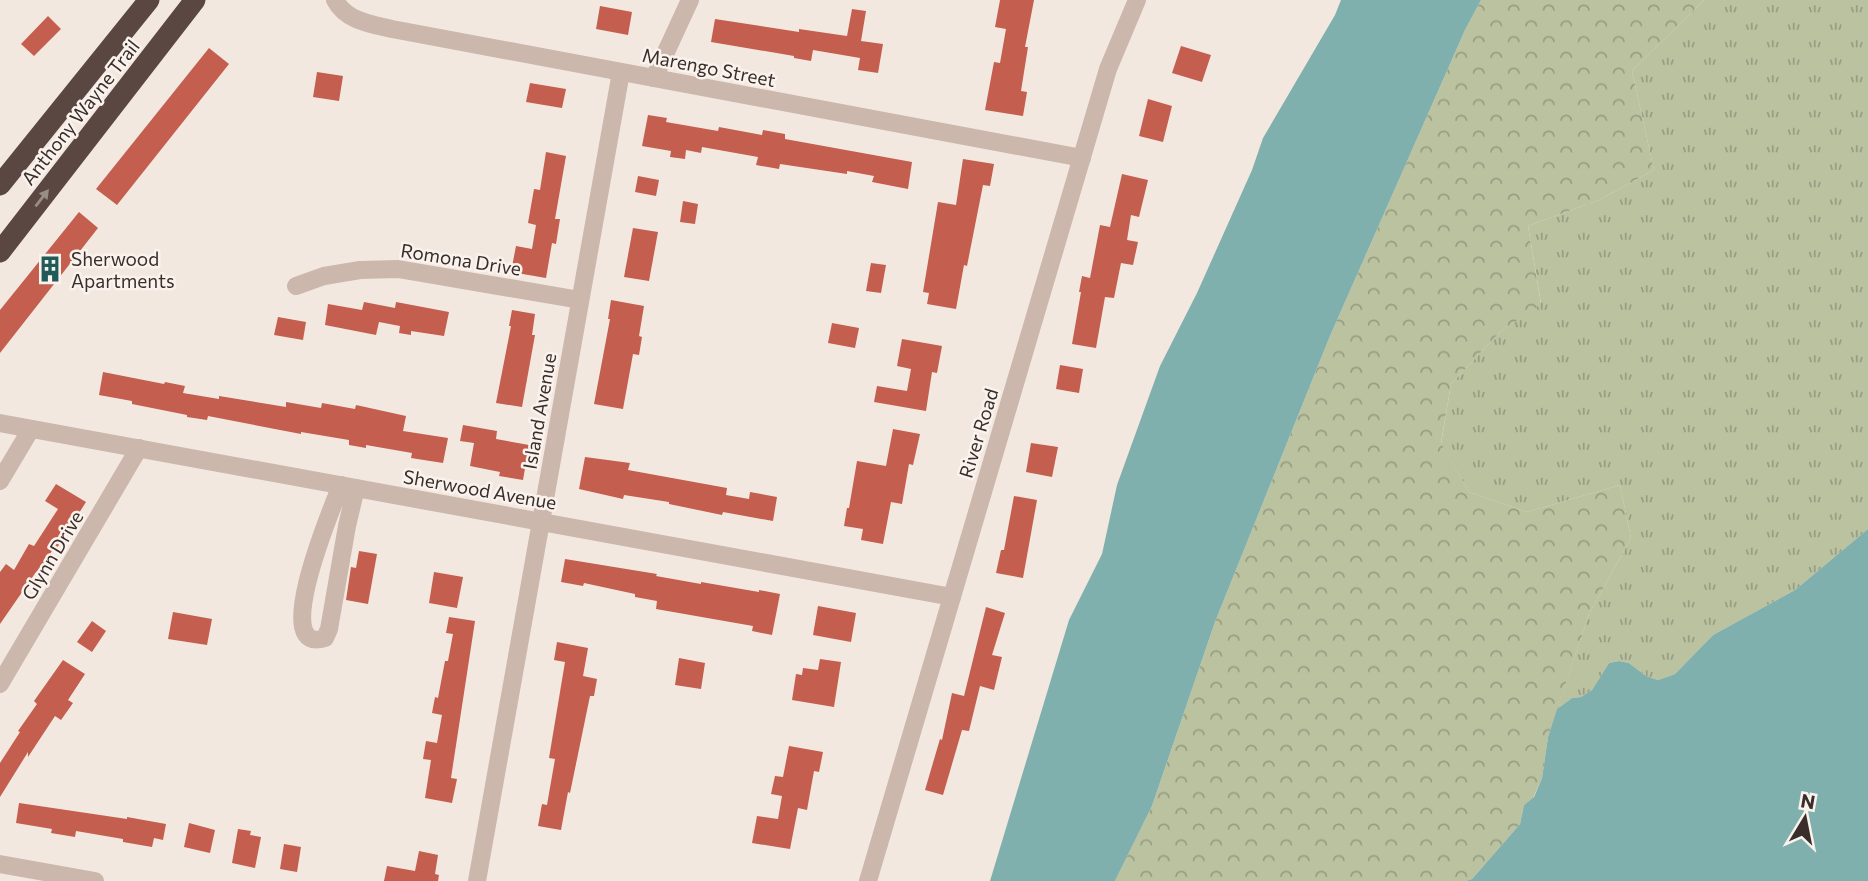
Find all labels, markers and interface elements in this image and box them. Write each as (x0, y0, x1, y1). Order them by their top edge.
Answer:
street label: Anthony Wayne Trail (16, 35, 144, 189)
street label: Marengo Street (641, 43, 778, 91)
one-way arrow (34, 190, 49, 208)
street label: Romona Drive (399, 238, 523, 280)
place label: Sherwood Apartments (71, 247, 175, 292)
building icon: Sherwood Apartments (35, 254, 65, 284)
street label: Island Avenue (517, 351, 561, 471)
street label: River Road (953, 385, 1003, 481)
street label: Sherwood Avenue (402, 464, 558, 514)
street label: Glynn Drive (16, 506, 88, 604)
north arrow (1770, 783, 1840, 853)
text: N (1799, 788, 1817, 813)

